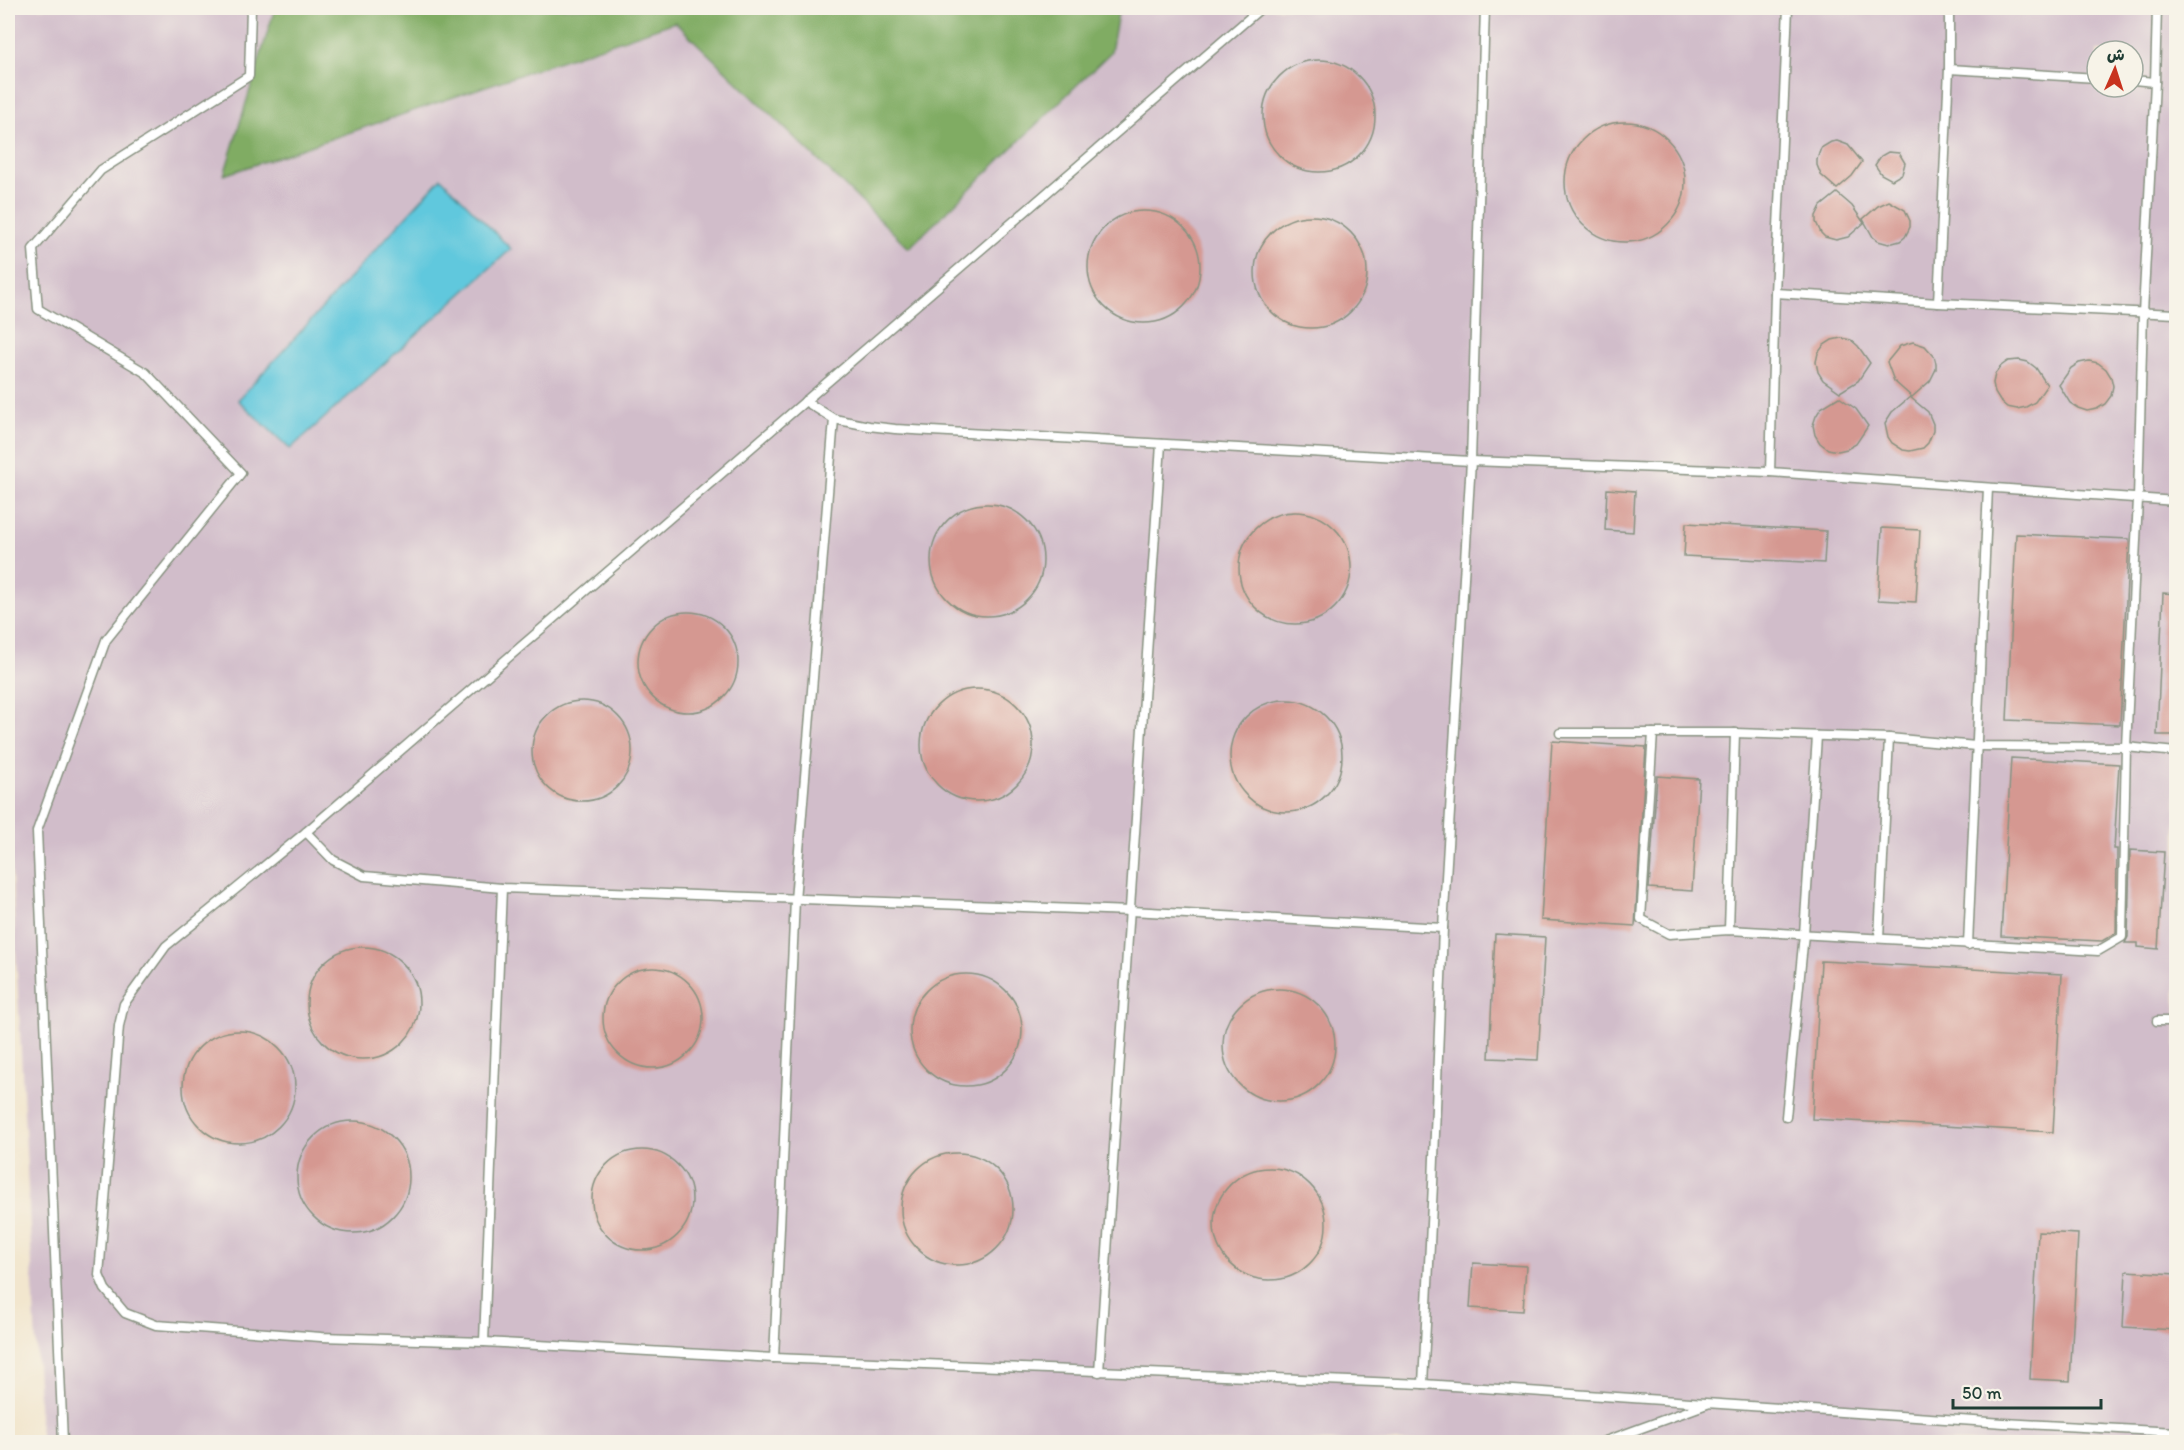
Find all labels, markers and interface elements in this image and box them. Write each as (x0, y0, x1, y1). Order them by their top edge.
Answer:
north arrow (2085, 39, 2145, 99)
text: ش (2106, 45, 2125, 64)
scale bar (1953, 1372, 2102, 1410)
text: 50 m (1962, 1382, 2002, 1404)

